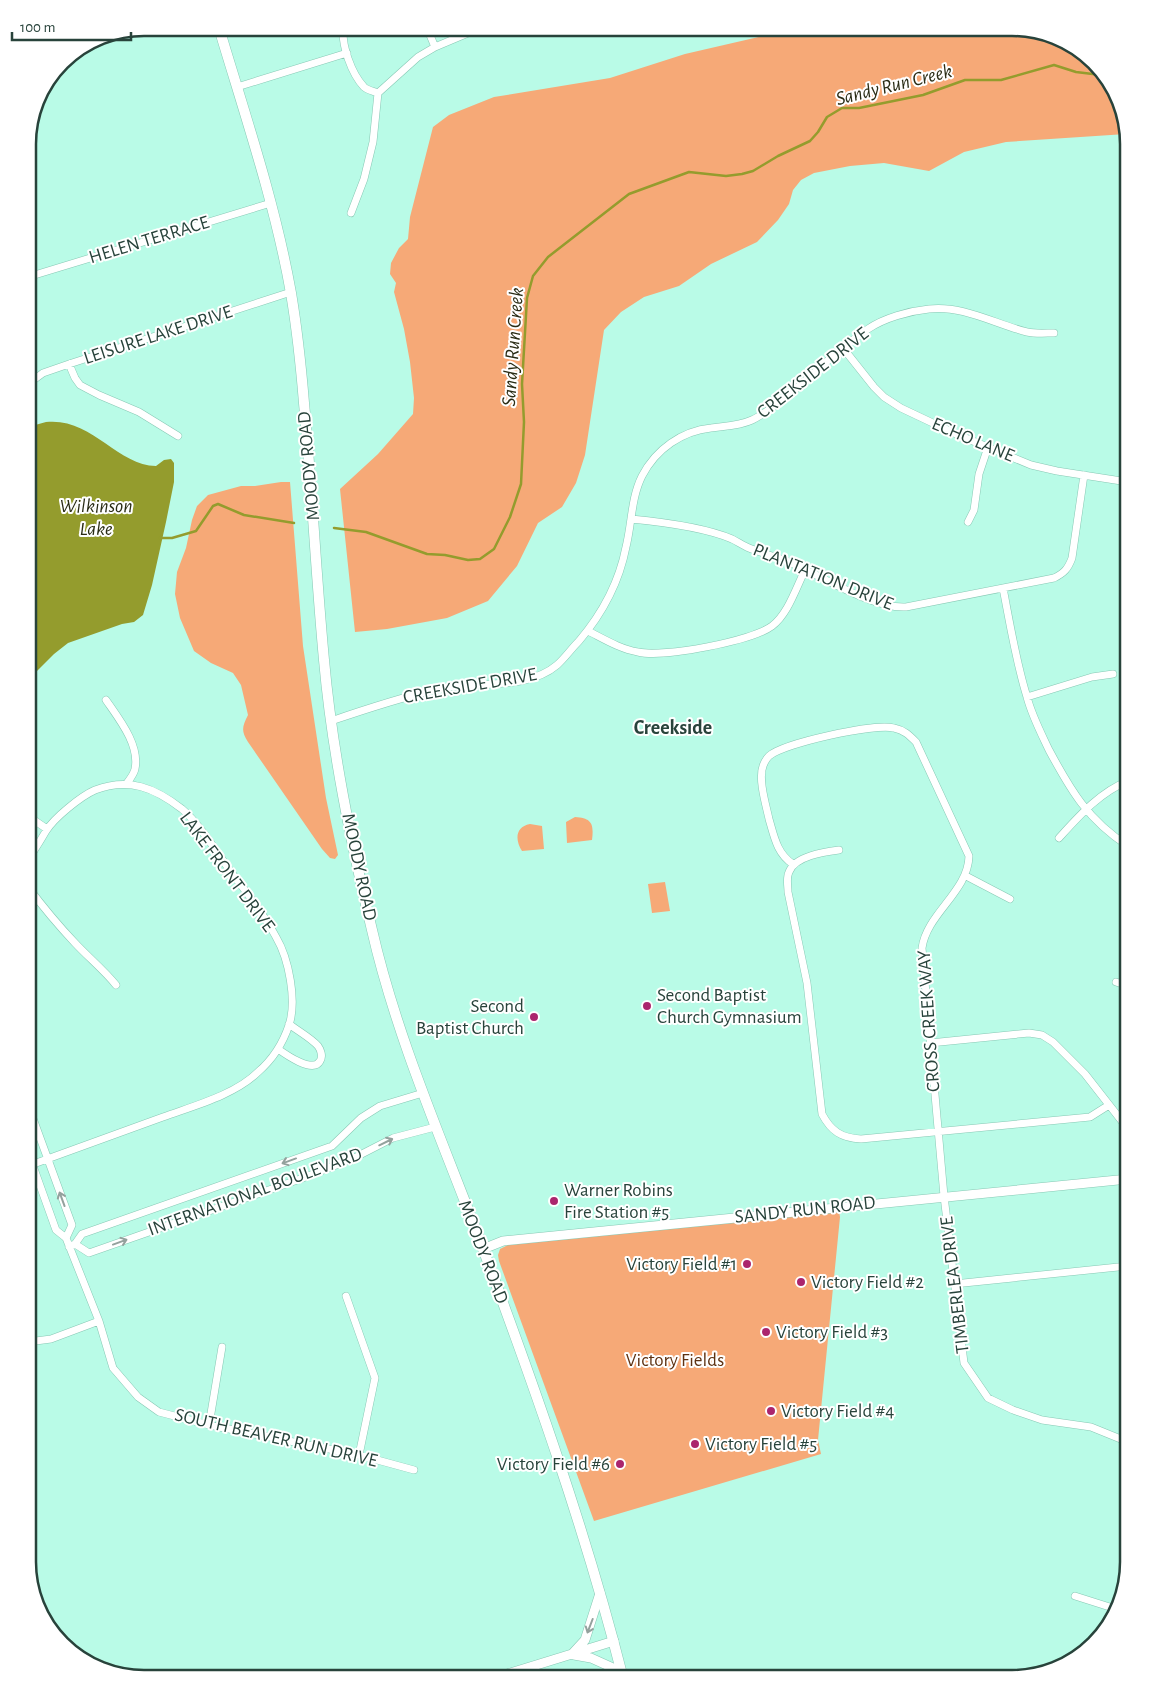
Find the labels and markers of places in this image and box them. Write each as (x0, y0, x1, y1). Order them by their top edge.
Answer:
place label: Second Baptist Church Gymnasium (657, 986, 802, 1027)
place label: Second Baptist Church (416, 997, 524, 1038)
marker: Second Baptist Church Gymnasium (641, 1000, 653, 1012)
marker: Second Baptist Church (528, 1011, 540, 1023)
place label: Warner Robins Fire Station #5 (564, 1181, 673, 1222)
marker: Warner Robins Fire Station #5 (548, 1195, 560, 1207)
place label: Victory Field #1 (626, 1255, 737, 1274)
marker: Victory Field #1 (741, 1258, 753, 1270)
place label: Victory Field #2 (811, 1273, 924, 1292)
marker: Victory Field #2 (795, 1276, 807, 1288)
place label: Victory Field #3 (776, 1323, 888, 1342)
marker: Victory Field #3 (760, 1326, 772, 1338)
place label: Victory Field #4 (781, 1402, 894, 1421)
marker: Victory Field #4 (765, 1405, 777, 1417)
place label: Victory Field #5 (705, 1435, 817, 1454)
marker: Victory Field #5 (689, 1438, 701, 1450)
place label: Victory Field #6 (497, 1455, 610, 1474)
marker: Victory Field #6 (614, 1458, 626, 1470)

